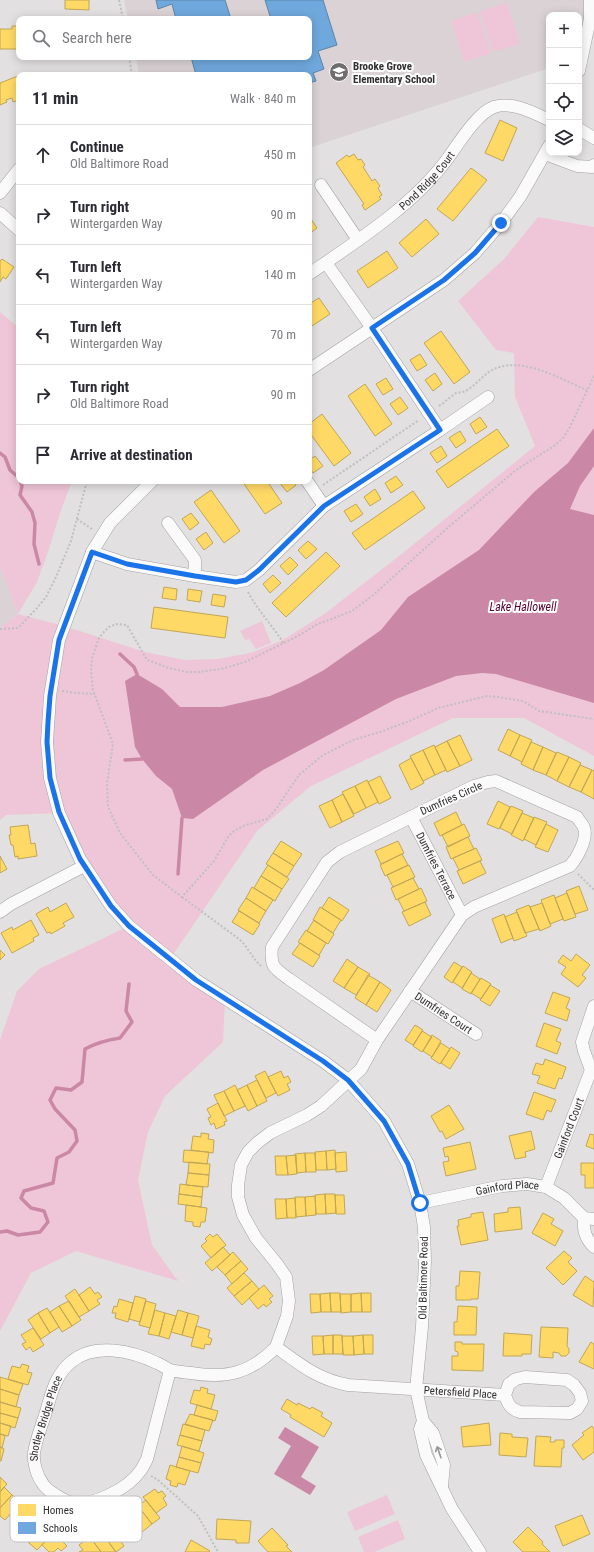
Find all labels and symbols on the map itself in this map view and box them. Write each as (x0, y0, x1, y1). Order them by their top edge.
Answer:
place label: Brooke Grove Elementary School (353, 60, 435, 86)
school or university icon: Brooke Grove Elementary School (328, 61, 350, 83)
street label: Pond Ridge Court (397, 149, 458, 213)
route end (492, 214, 510, 232)
water label: Lake Hallowell (490, 600, 557, 614)
street label: Dumfries Circle (418, 779, 484, 818)
street label: Dumfries Terrace (413, 830, 459, 902)
street label: Dumfries Court (412, 990, 474, 1037)
street label: Gainford Court (552, 1096, 587, 1161)
street label: Gainford Place (475, 1178, 540, 1198)
route start (411, 1194, 429, 1212)
street label: Old Baltimore Road (416, 1236, 431, 1320)
street label: Shotley Bridge Place (28, 1373, 65, 1462)
street label: Petersfield Place (423, 1384, 497, 1401)
one-way arrow (435, 1447, 443, 1459)
legend (10, 1496, 142, 1542)
text: Homes (43, 1504, 74, 1517)
text: Schools (43, 1522, 78, 1535)

